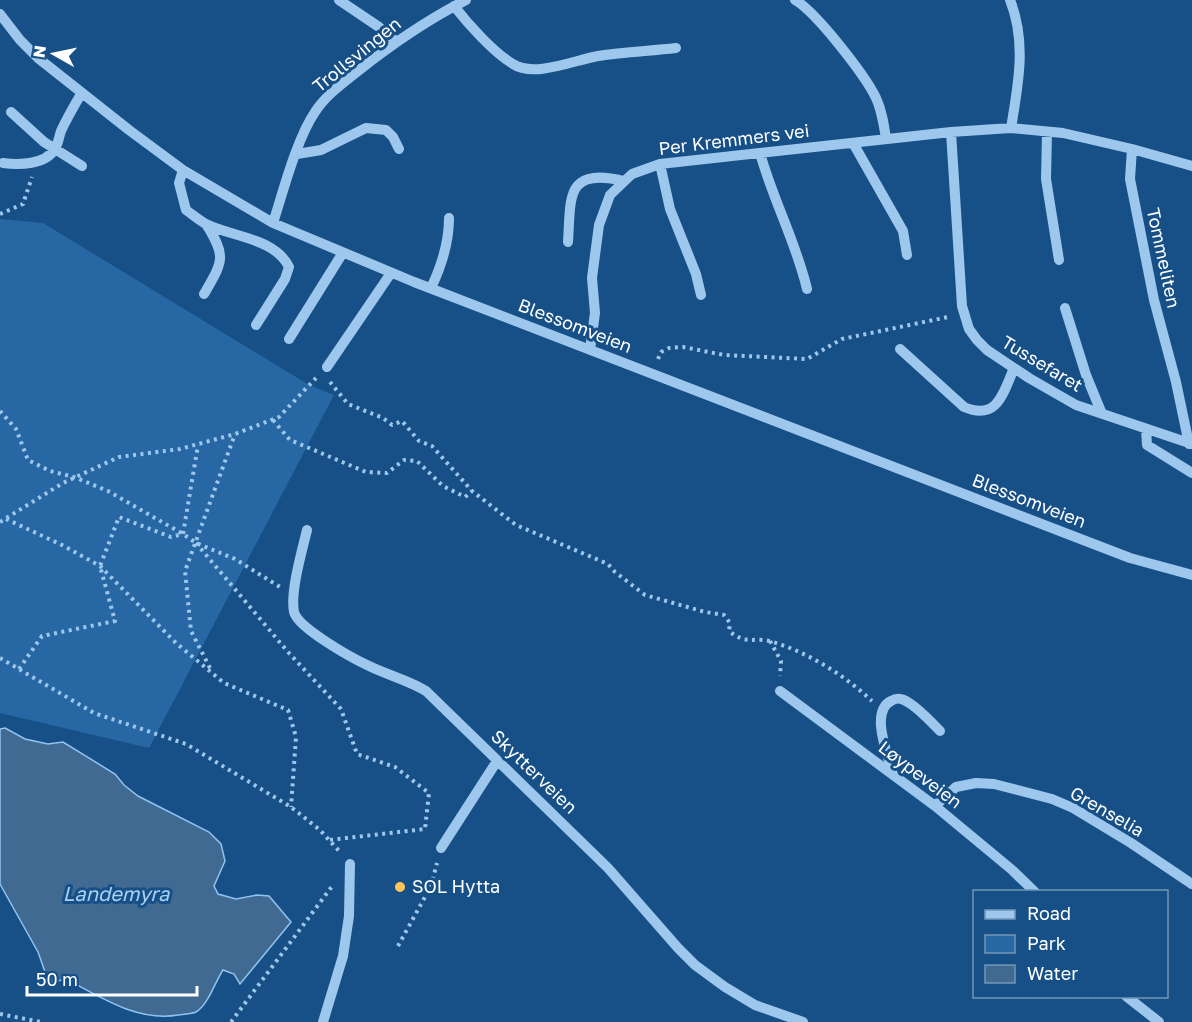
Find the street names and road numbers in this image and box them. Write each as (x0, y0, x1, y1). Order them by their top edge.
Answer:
street label: Trollsvingen (308, 12, 405, 96)
street label: Per Kremmers vei (657, 119, 810, 159)
street label: Tommeliten (1143, 206, 1185, 310)
street label: Blessomveien (515, 293, 635, 357)
street label: Tussefaret (998, 330, 1087, 396)
street label: Blessomveien (969, 468, 1089, 532)
street label: Skytterveien (487, 725, 582, 818)
street label: Løypeveien (875, 736, 967, 813)
street label: Grenselia (1067, 781, 1148, 841)

